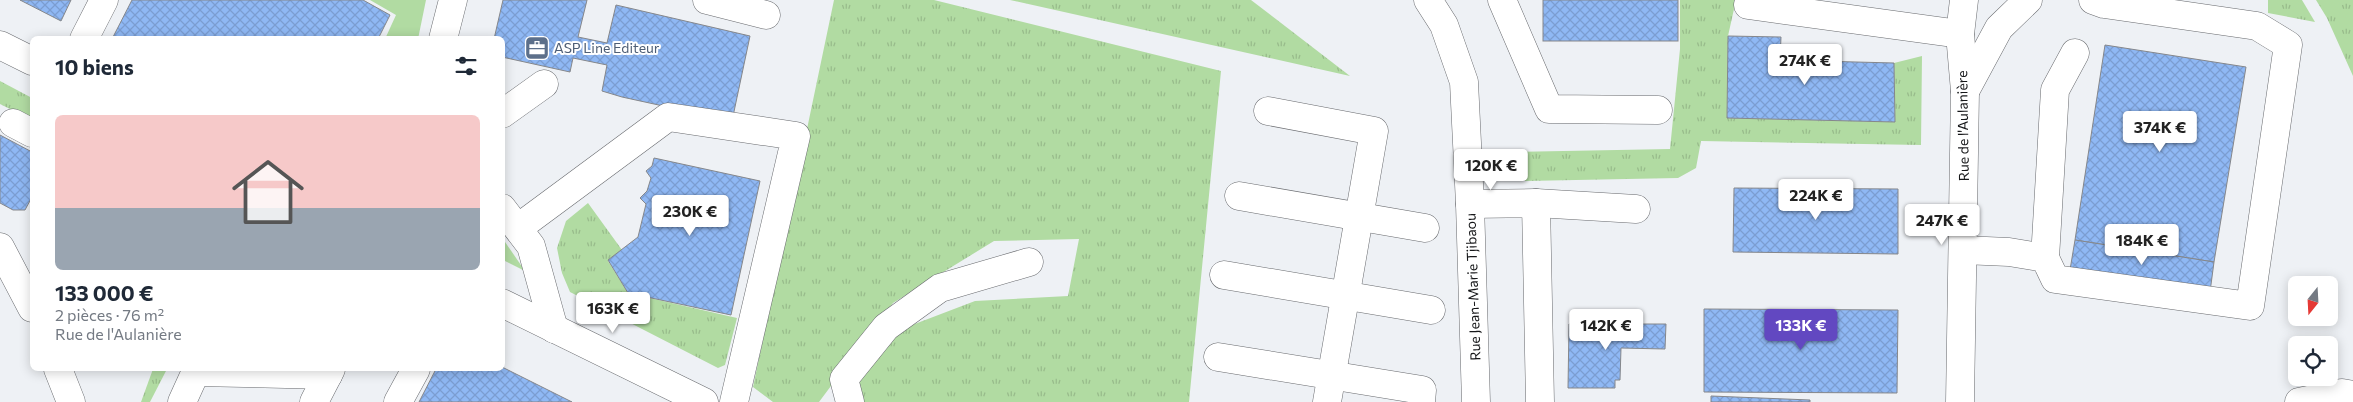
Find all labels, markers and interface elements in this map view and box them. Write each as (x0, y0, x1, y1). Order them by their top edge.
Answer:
office icon: ASP Line Editeur (524, 35, 550, 61)
place label: ASP Line Editeur (554, 39, 660, 56)
pin: 274K € (1764, 44, 1846, 86)
text: 274K € (1779, 50, 1831, 69)
icon: filters (452, 52, 480, 80)
text: 10 biens (55, 54, 134, 79)
street label: Rue de l'Aulanière (1953, 70, 1972, 182)
pin: 374K € (2119, 110, 2201, 153)
text: 374K € (2134, 117, 2186, 136)
icon: home (223, 147, 313, 237)
pin: 120K € (1450, 148, 1532, 191)
text: 120K € (1465, 155, 1517, 174)
pin: 224K € (1775, 178, 1857, 221)
text: 224K € (1789, 185, 1843, 204)
pin: 230K € (649, 194, 731, 237)
text: 230K € (663, 201, 717, 220)
pin: 247K € (1901, 204, 1983, 246)
text: 247K € (1916, 210, 1968, 229)
street label: Rue Jean-Marie Tjibaou (1461, 213, 1484, 361)
pin: 184K € (2101, 224, 2183, 266)
text: 184K € (2116, 230, 2168, 249)
north arrow (2288, 276, 2338, 326)
map controls (2288, 276, 2338, 386)
text: 133 000 € (55, 280, 154, 305)
pin: 163K € (572, 292, 654, 334)
text: 163K € (587, 298, 639, 317)
text: 2 pièces · 76 m² (55, 305, 164, 324)
pin: 142K € (1565, 308, 1647, 351)
pin: 133K € (1760, 308, 1842, 351)
text: 142K € (1580, 315, 1632, 334)
text: 133K € (1775, 315, 1827, 334)
text: Rue de l'Aulanière (55, 324, 182, 343)
button: locate (2288, 336, 2338, 386)

